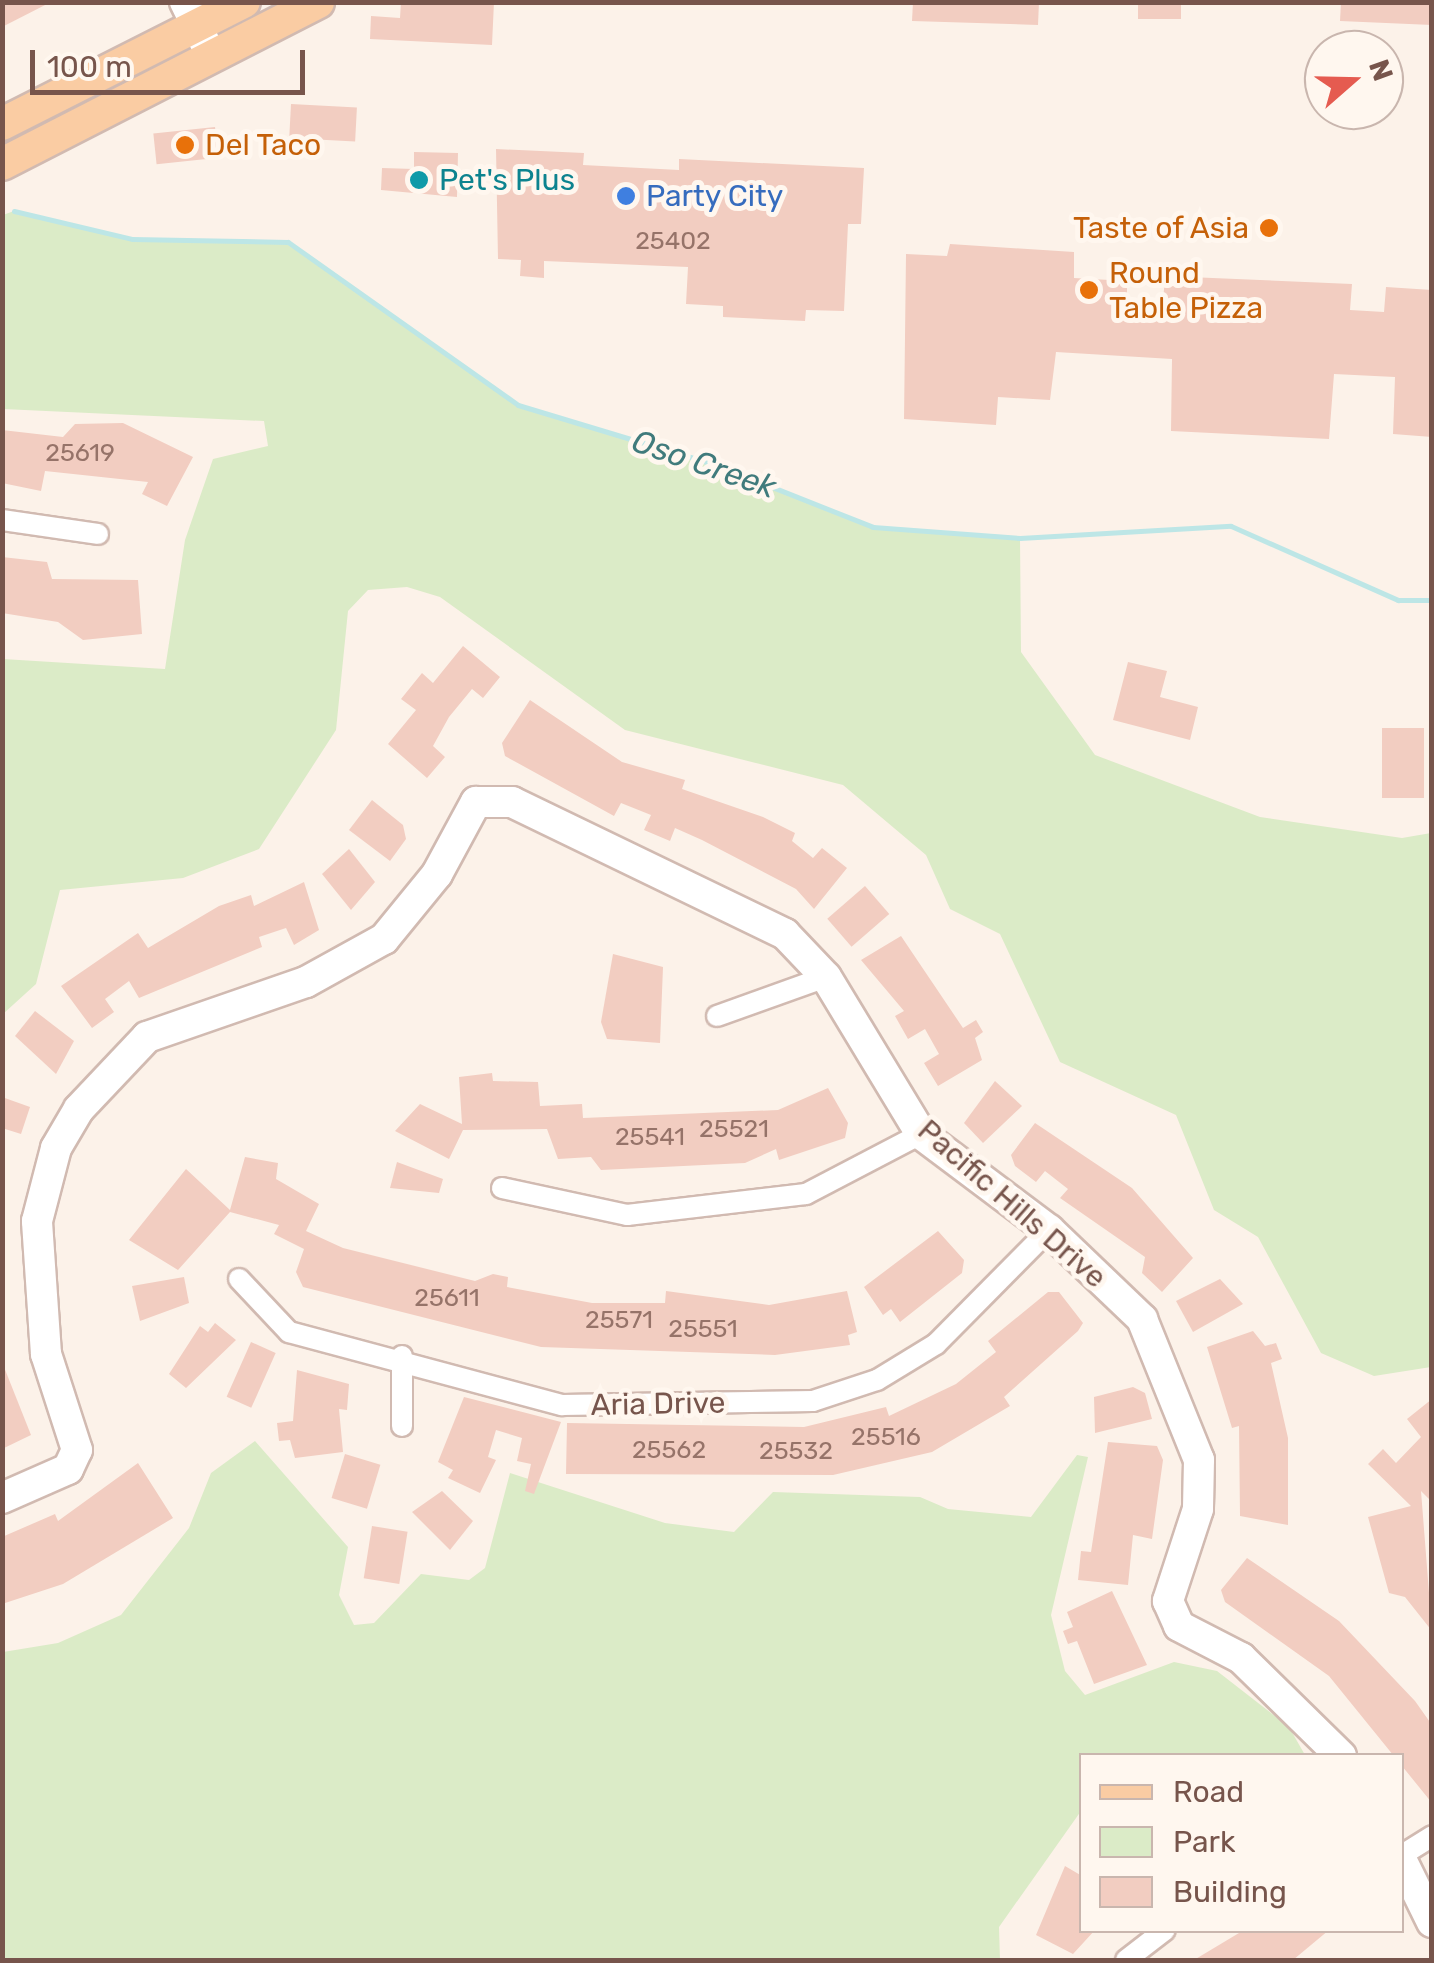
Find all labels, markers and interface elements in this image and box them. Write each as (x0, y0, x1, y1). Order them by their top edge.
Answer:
scale bar (35, 30, 310, 92)
north arrow (1304, 30, 1404, 130)
text: 100 m (47, 49, 132, 85)
text: N (1362, 55, 1400, 85)
place label: Del Taco (205, 127, 322, 163)
marker: Del Taco (174, 134, 196, 156)
place label: Pet's Plus (439, 162, 575, 198)
marker: Pet's Plus (408, 169, 430, 191)
place label: Party City (646, 178, 784, 214)
marker: Party City (615, 185, 637, 207)
place label: Taste of Asia (1072, 210, 1249, 246)
marker: Taste of Asia (1258, 217, 1280, 239)
house number: 25402 (635, 226, 711, 256)
place label: Round Table Pizza (1109, 255, 1263, 326)
marker: Round Table Pizza (1078, 279, 1100, 301)
water label: Oso Creek (627, 421, 781, 507)
house number: 25619 (45, 438, 115, 468)
street label: Pacific Hills Drive (910, 1112, 1114, 1296)
house number: 25521 (699, 1114, 769, 1144)
house number: 25541 (615, 1122, 685, 1152)
house number: 25611 (414, 1283, 480, 1313)
house number: 25571 (585, 1305, 653, 1335)
house number: 25551 (668, 1314, 738, 1344)
street label: Aria Drive (590, 1385, 726, 1423)
house number: 25516 (851, 1422, 921, 1452)
house number: 25562 (632, 1435, 706, 1465)
house number: 25532 (759, 1436, 833, 1466)
legend (1079, 1753, 1404, 1933)
text: Road (1173, 1774, 1244, 1810)
text: Park (1173, 1824, 1235, 1860)
text: Building (1173, 1874, 1287, 1910)

